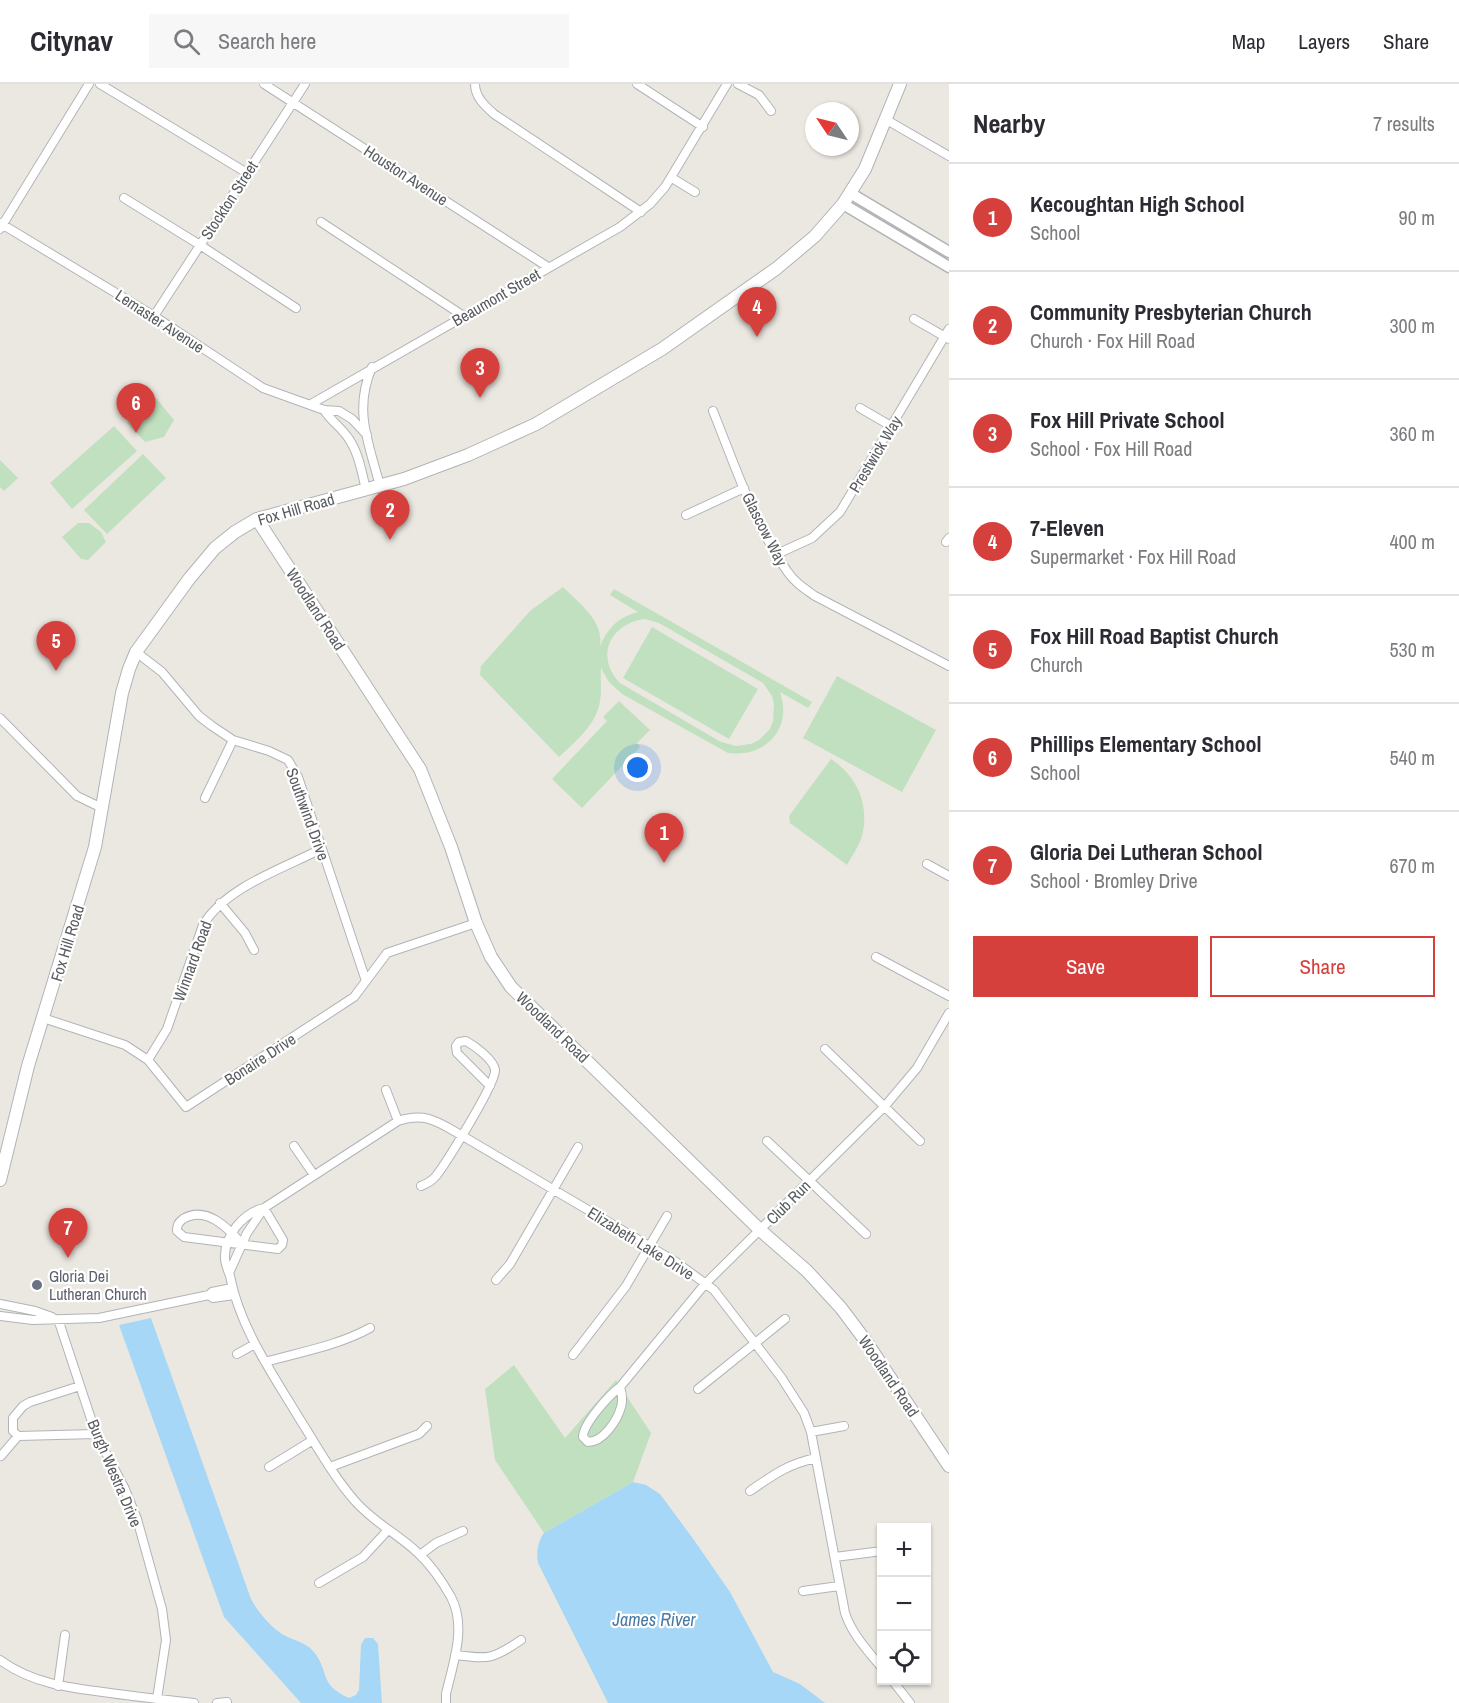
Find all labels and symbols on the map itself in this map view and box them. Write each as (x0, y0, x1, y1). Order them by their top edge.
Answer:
north arrow (805, 102, 859, 156)
street label: Houston Avenue (360, 140, 452, 210)
street label: Stockton Street (195, 156, 263, 244)
street label: Beaumont Street (448, 263, 544, 331)
street label: Lemaster Avenue (111, 284, 209, 358)
pin: 4 (738, 288, 777, 337)
pin: 3 (460, 348, 500, 398)
pin: 6 (116, 384, 156, 433)
street label: Prestwick Way (843, 411, 907, 497)
street label: Fox Hill Road (255, 488, 337, 530)
street label: Glascow Way (737, 488, 793, 570)
pin: 2 (370, 490, 410, 540)
street label: Woodland Road (281, 564, 351, 654)
pin: 5 (36, 622, 76, 671)
your location (623, 753, 652, 782)
street label: Southwind Drive (281, 765, 335, 863)
pin: 1 (644, 814, 684, 863)
street label: Fox Hill Road (45, 902, 89, 984)
street label: Winnard Road (167, 917, 217, 1005)
street label: Woodland Road (512, 986, 594, 1068)
street label: Bonaire Drive (220, 1028, 300, 1090)
street label: Club Run (761, 1175, 815, 1229)
street label: Elizabeth Lake Drive (584, 1201, 698, 1285)
pin: 7 (48, 1208, 88, 1258)
place label: Gloria Dei Lutheran Church (49, 1265, 147, 1305)
marker: Gloria Dei Lutheran Church (30, 1278, 44, 1292)
street label: Woodland Road (854, 1331, 924, 1421)
street label: Burgh Westra Drive (82, 1416, 148, 1530)
water label: James River (612, 1607, 696, 1632)

